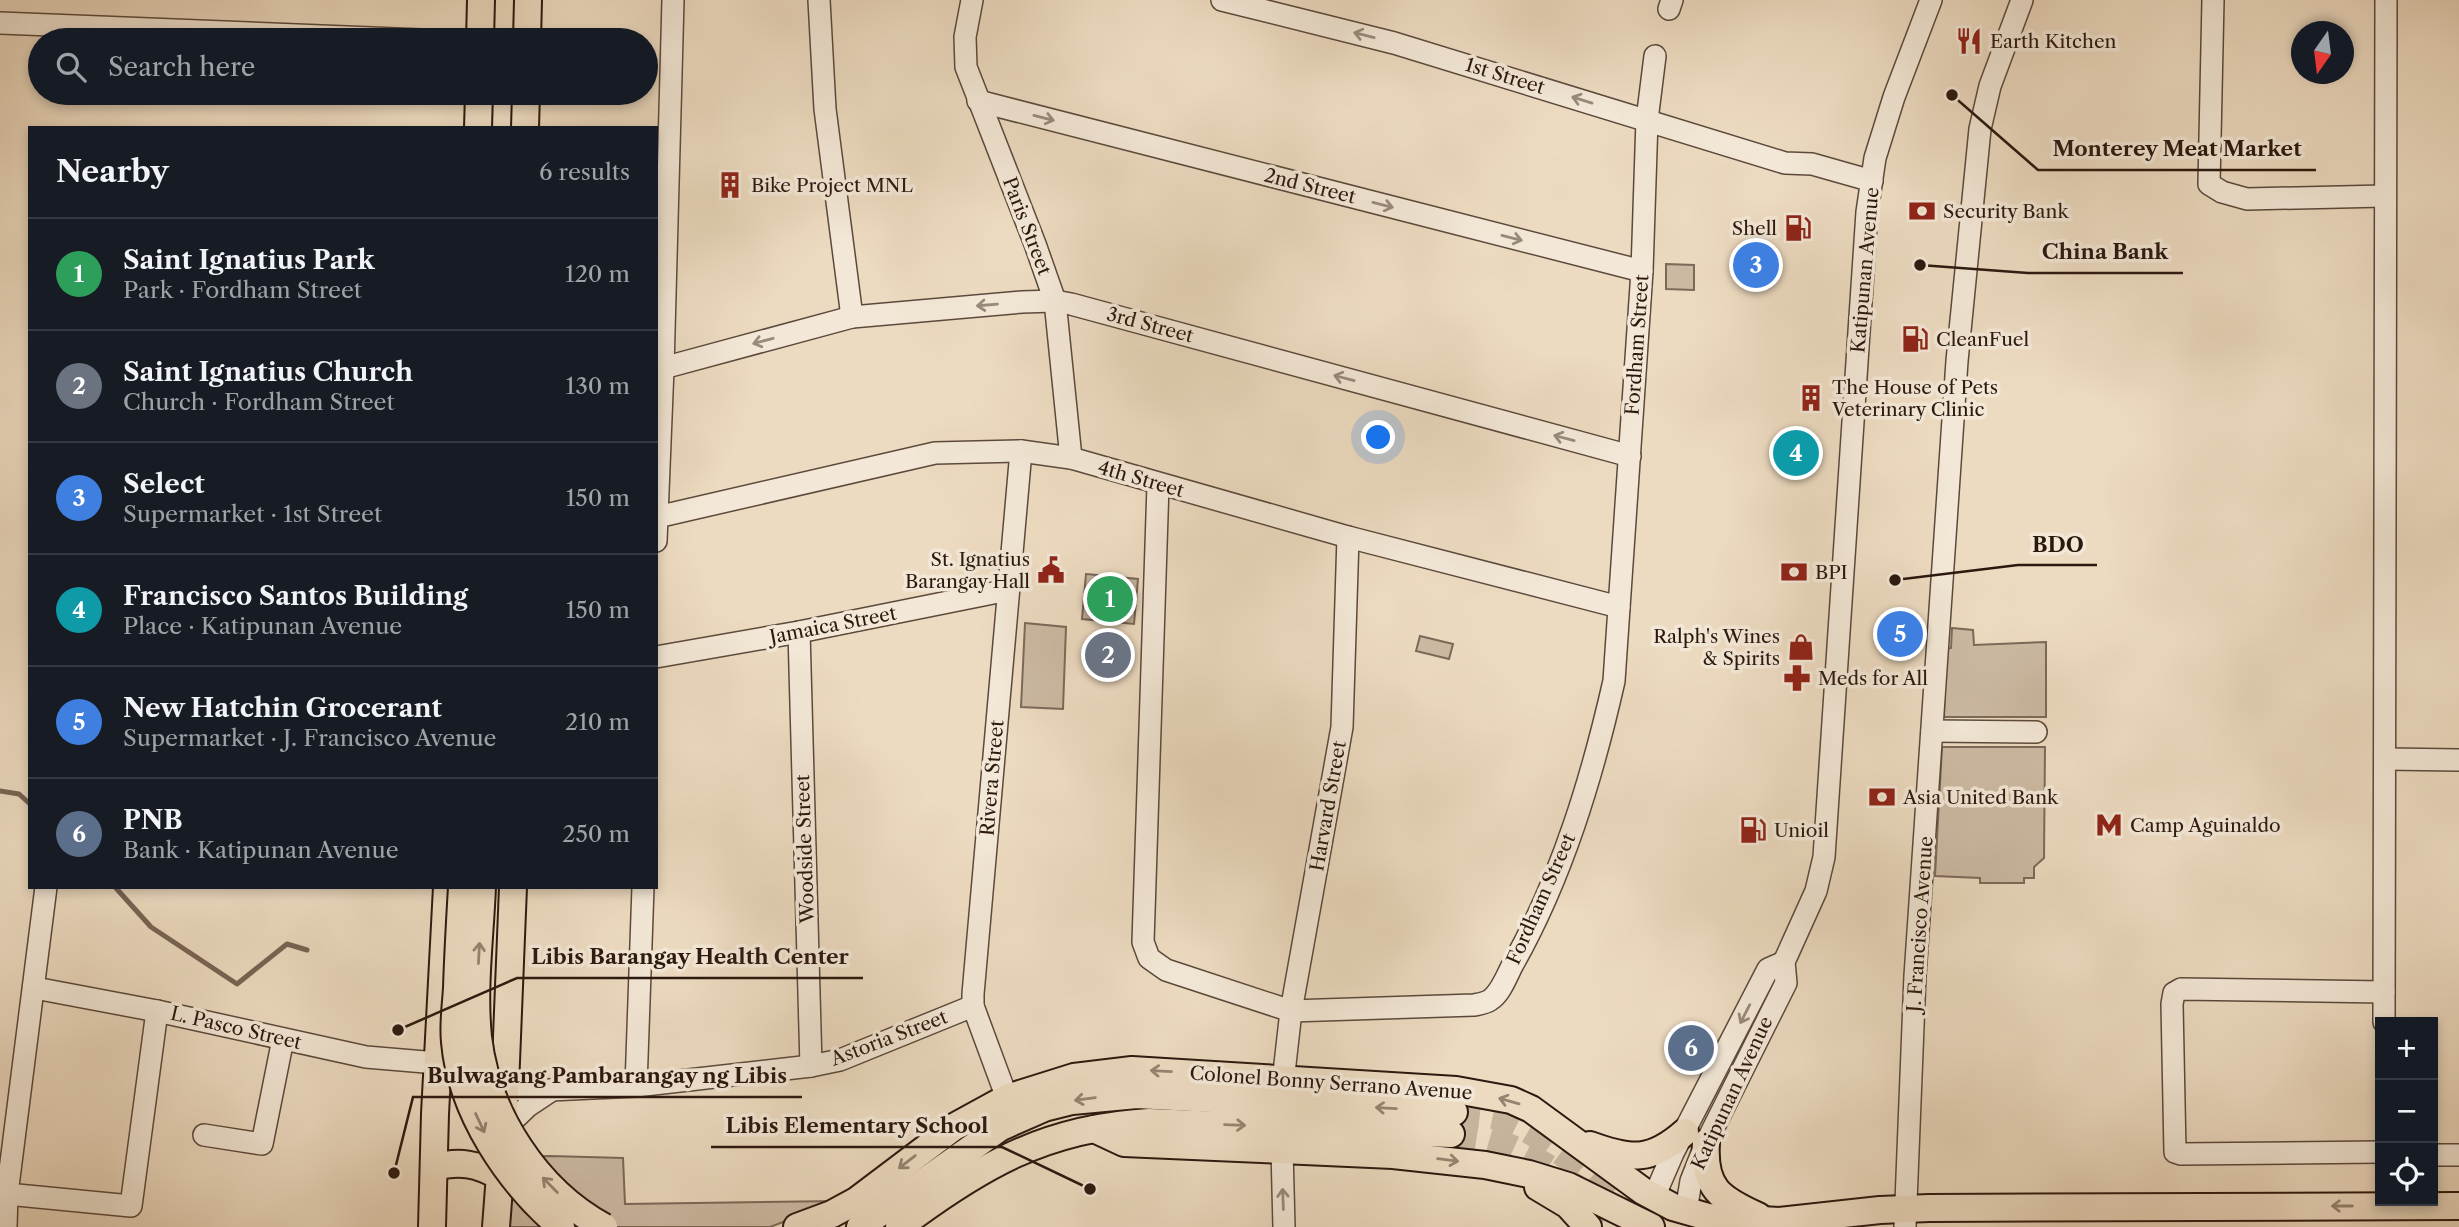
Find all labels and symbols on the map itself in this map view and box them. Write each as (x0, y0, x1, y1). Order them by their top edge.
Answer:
north arrow (2291, 21, 2354, 84)
restaurant icon: Earth Kitchen (1954, 26, 1984, 56)
one-way arrow (1353, 28, 1375, 41)
place label: Earth Kitchen (1990, 30, 2117, 53)
street label: 1st Street (1463, 53, 1548, 99)
one-way arrow (1571, 92, 1593, 105)
one-way arrow (1032, 112, 1055, 125)
callout: Monterey Meat Market (2038, 128, 2316, 170)
text: Monterey Meat Market (2052, 136, 2302, 161)
street label: 2nd Street (1262, 164, 1358, 209)
building icon: Bike Project MNL (715, 170, 745, 200)
place label: Bike Project MNL (751, 174, 914, 197)
street label: Paris Street (998, 174, 1056, 279)
street label: Katipunan Avenue (1846, 186, 1884, 354)
bank icon: Security Bank (1907, 196, 1937, 226)
one-way arrow (1371, 199, 1394, 212)
place label: Security Bank (1943, 200, 2069, 223)
fuel station icon: Shell (1783, 213, 1813, 243)
place label: Shell (1732, 217, 1777, 240)
callout: China Bank (2028, 231, 2183, 273)
one-way arrow (1500, 232, 1523, 245)
pin: 3 (1733, 239, 1779, 291)
text: China Bank (2042, 239, 2169, 264)
street label: Fordham Street (1621, 274, 1653, 416)
one-way arrow (976, 299, 999, 312)
street label: 3rd Street (1104, 302, 1196, 348)
fuel station icon: CleanFuel (1900, 324, 1930, 354)
place label: CleanFuel (1936, 328, 2029, 351)
one-way arrow (752, 335, 775, 348)
one-way arrow (1334, 371, 1356, 384)
place label: The House of Pets Veterinary Clinic (1831, 376, 1998, 421)
building icon: The House of Pets Veterinary Clinic (1796, 383, 1826, 413)
your location (1361, 420, 1395, 454)
pin: 4 (1773, 427, 1819, 479)
one-way arrow (1553, 431, 1575, 444)
street label: 4th Street (1095, 456, 1187, 502)
callout: BDO (2018, 523, 2097, 565)
text: BDO (2032, 532, 2084, 557)
place label: St. Ignatius Barangay Hall (905, 548, 1030, 593)
public building icon: St. Ignatius Barangay Hall (1036, 555, 1066, 585)
bank icon: BPI (1779, 557, 1809, 587)
place label: BPI (1815, 561, 1848, 584)
pin: 1 (1087, 573, 1133, 625)
street label: Jamaica Street (765, 601, 899, 649)
pin: 5 (1877, 608, 1923, 660)
place label: Ralph's Wines & Spirits (1653, 625, 1780, 670)
pin: 2 (1085, 629, 1131, 681)
shop icon: Ralph's Wines & Spirits (1786, 632, 1816, 662)
pharmacy icon: Meds for All (1782, 663, 1812, 693)
place label: Meds for All (1818, 667, 1928, 690)
street label: Rivera Street (975, 719, 1009, 837)
street label: Harvard Street (1305, 739, 1351, 873)
street label: Woodside Street (791, 774, 819, 925)
bank icon: Asia United Bank (1867, 782, 1897, 812)
place label: Asia United Bank (1902, 786, 2059, 809)
metro station icon: Camp Aguinaldo (2094, 810, 2124, 840)
place label: Camp Aguinaldo (2130, 814, 2281, 837)
fuel station icon: Unioil (1738, 815, 1768, 845)
place label: Unioil (1774, 819, 1829, 842)
street label: Fordham Street (1502, 830, 1580, 968)
street label: J. Francisco Avenue (1902, 835, 1938, 1016)
callout: Libis Barangay Health Center (517, 936, 863, 978)
one-way arrow (472, 941, 485, 964)
text: Libis Barangay Health Center (531, 944, 850, 969)
street label: L. Pasco Street (168, 1002, 304, 1054)
one-way arrow (1738, 1003, 1752, 1024)
street label: Astoria Street (826, 1005, 951, 1071)
street label: Katipunan Avenue (1686, 1013, 1778, 1173)
pin: 6 (1668, 1022, 1714, 1074)
callout: Bulwagang Pambarangay ng Libis (413, 1055, 802, 1097)
street label: Colonel Bonny Serrano Avenue (1189, 1062, 1473, 1104)
text: Bulwagang Pambarangay ng Libis (427, 1063, 787, 1088)
one-way arrow (1149, 1065, 1172, 1078)
one-way arrow (1074, 1093, 1097, 1106)
one-way arrow (1498, 1093, 1520, 1106)
one-way arrow (1375, 1101, 1397, 1114)
callout: Libis Elementary School (711, 1105, 1002, 1147)
one-way arrow (474, 1111, 487, 1133)
text: Libis Elementary School (725, 1113, 989, 1138)
one-way arrow (1223, 1119, 1246, 1132)
one-way arrow (1436, 1154, 1459, 1167)
one-way arrow (899, 1155, 917, 1170)
one-way arrow (541, 1177, 558, 1194)
one-way arrow (1277, 1188, 1290, 1211)
one-way arrow (2331, 1199, 2354, 1213)

